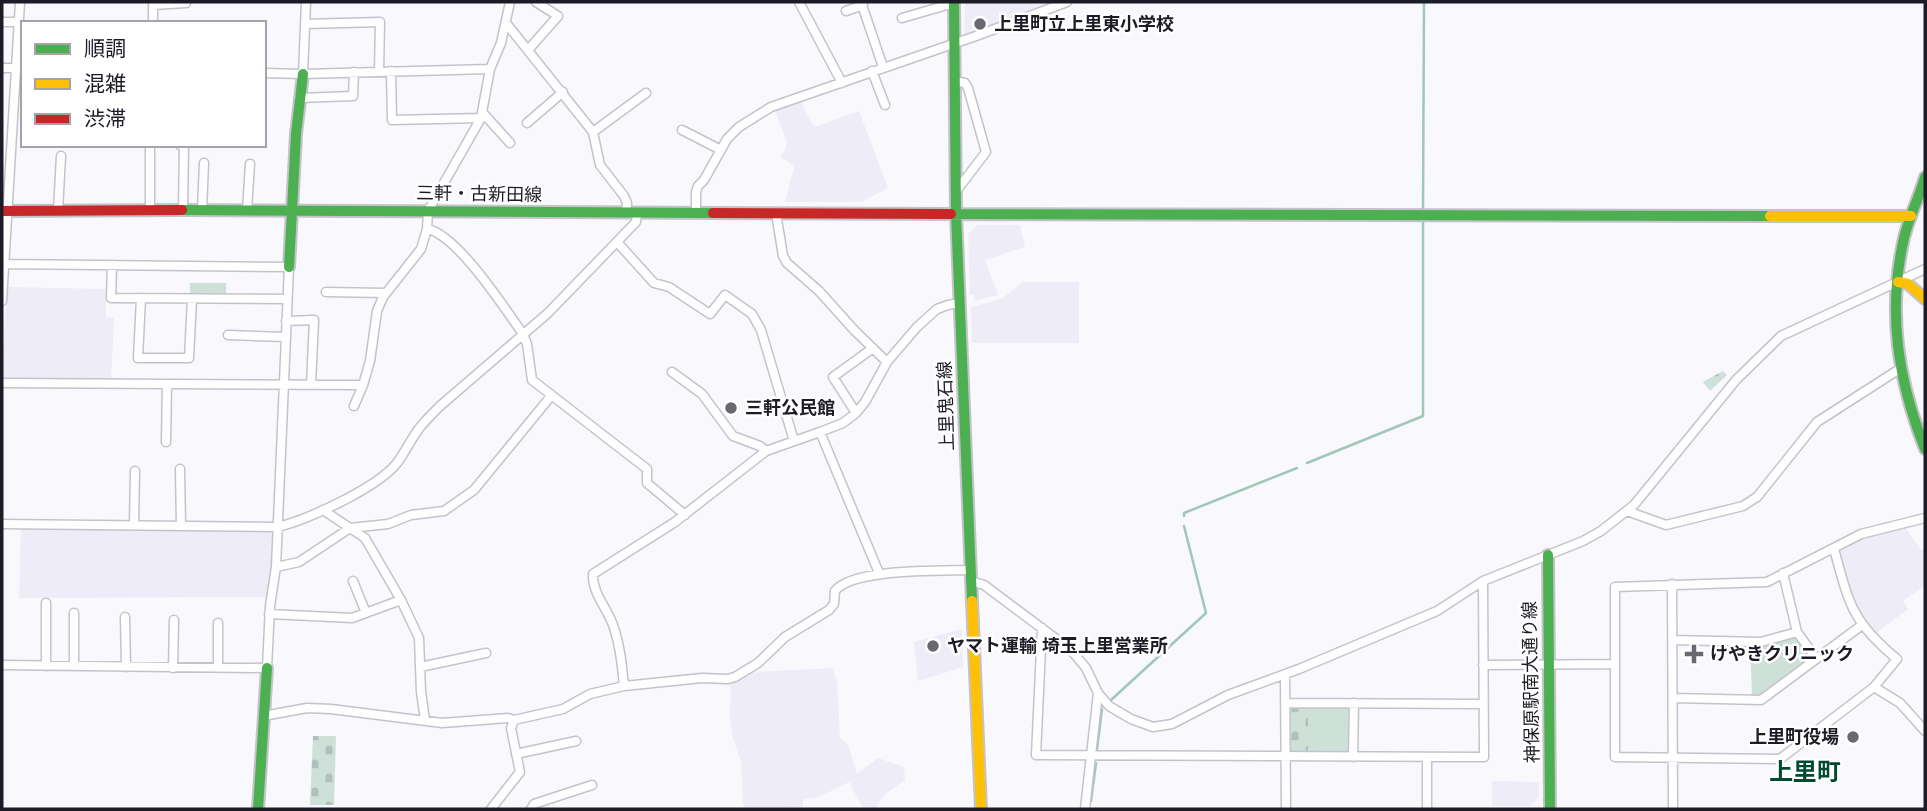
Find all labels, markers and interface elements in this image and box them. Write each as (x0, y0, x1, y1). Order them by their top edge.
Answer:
place label: 上里町立上里東小学校 (994, 12, 1174, 35)
marker: 上里町立上里東小学校 (972, 16, 988, 32)
legend (21, 21, 266, 147)
text: 順調 (84, 35, 126, 62)
text: 混雑 (84, 70, 126, 97)
text: 渋滞 (84, 105, 126, 132)
street label: 三軒・古新田線 (416, 181, 542, 206)
street label: 上里鬼石線 (932, 361, 959, 451)
place label: 三軒公民館 (745, 396, 835, 419)
marker: 三軒公民館 (723, 400, 739, 416)
street label: 神保原駅南大通り線 (1518, 601, 1543, 763)
place label: ヤマト運輸 埼玉上里営業所 (947, 634, 1168, 657)
marker: ヤマト運輸 埼玉上里営業所 (925, 638, 941, 654)
place label: けやきクリニック (1710, 642, 1854, 665)
marker: けやきクリニック (1684, 644, 1704, 664)
place label: 上里町役場 (1749, 725, 1839, 748)
marker: 上里町役場 (1845, 729, 1861, 745)
district label: 上里町 (1769, 756, 1841, 787)

